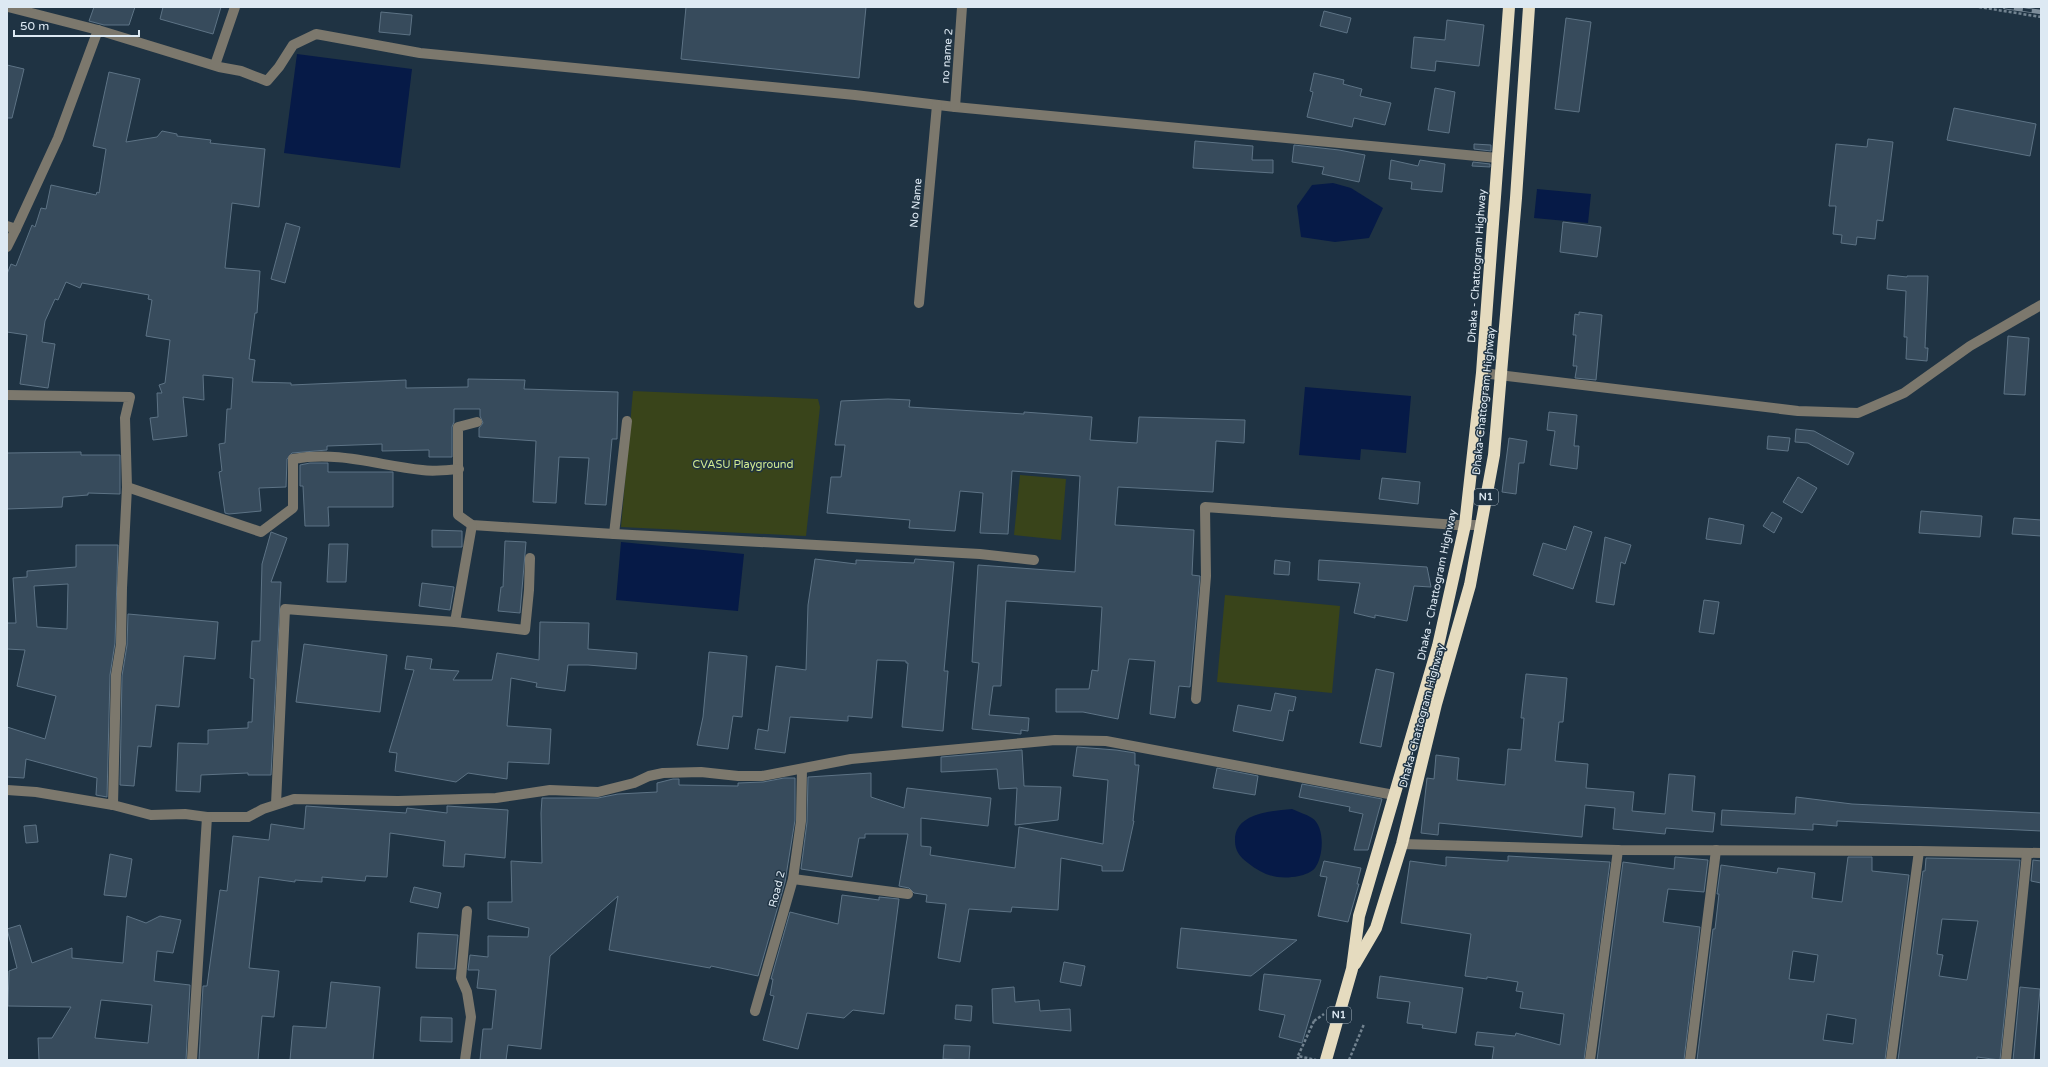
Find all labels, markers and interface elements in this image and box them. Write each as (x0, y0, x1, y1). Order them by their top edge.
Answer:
scale bar (14, 12, 139, 38)
text: 50 m (20, 19, 49, 33)
street label: no name 2 (939, 28, 955, 84)
street label: No Name (907, 178, 925, 228)
street label: Dhaka - Chattogram Highway (1465, 189, 1489, 343)
street label: Dhaka-Chattogram Highway (1470, 326, 1498, 475)
park label: CVASU Playground (693, 458, 794, 471)
road number: N1 (1474, 489, 1498, 505)
street label: Dhaka - Chattogram Highway (1415, 508, 1459, 662)
street label: Dhaka-Chattogram Highway (1397, 643, 1448, 789)
street label: Road 2 (766, 869, 788, 909)
road number: N1 (1327, 1007, 1351, 1023)

